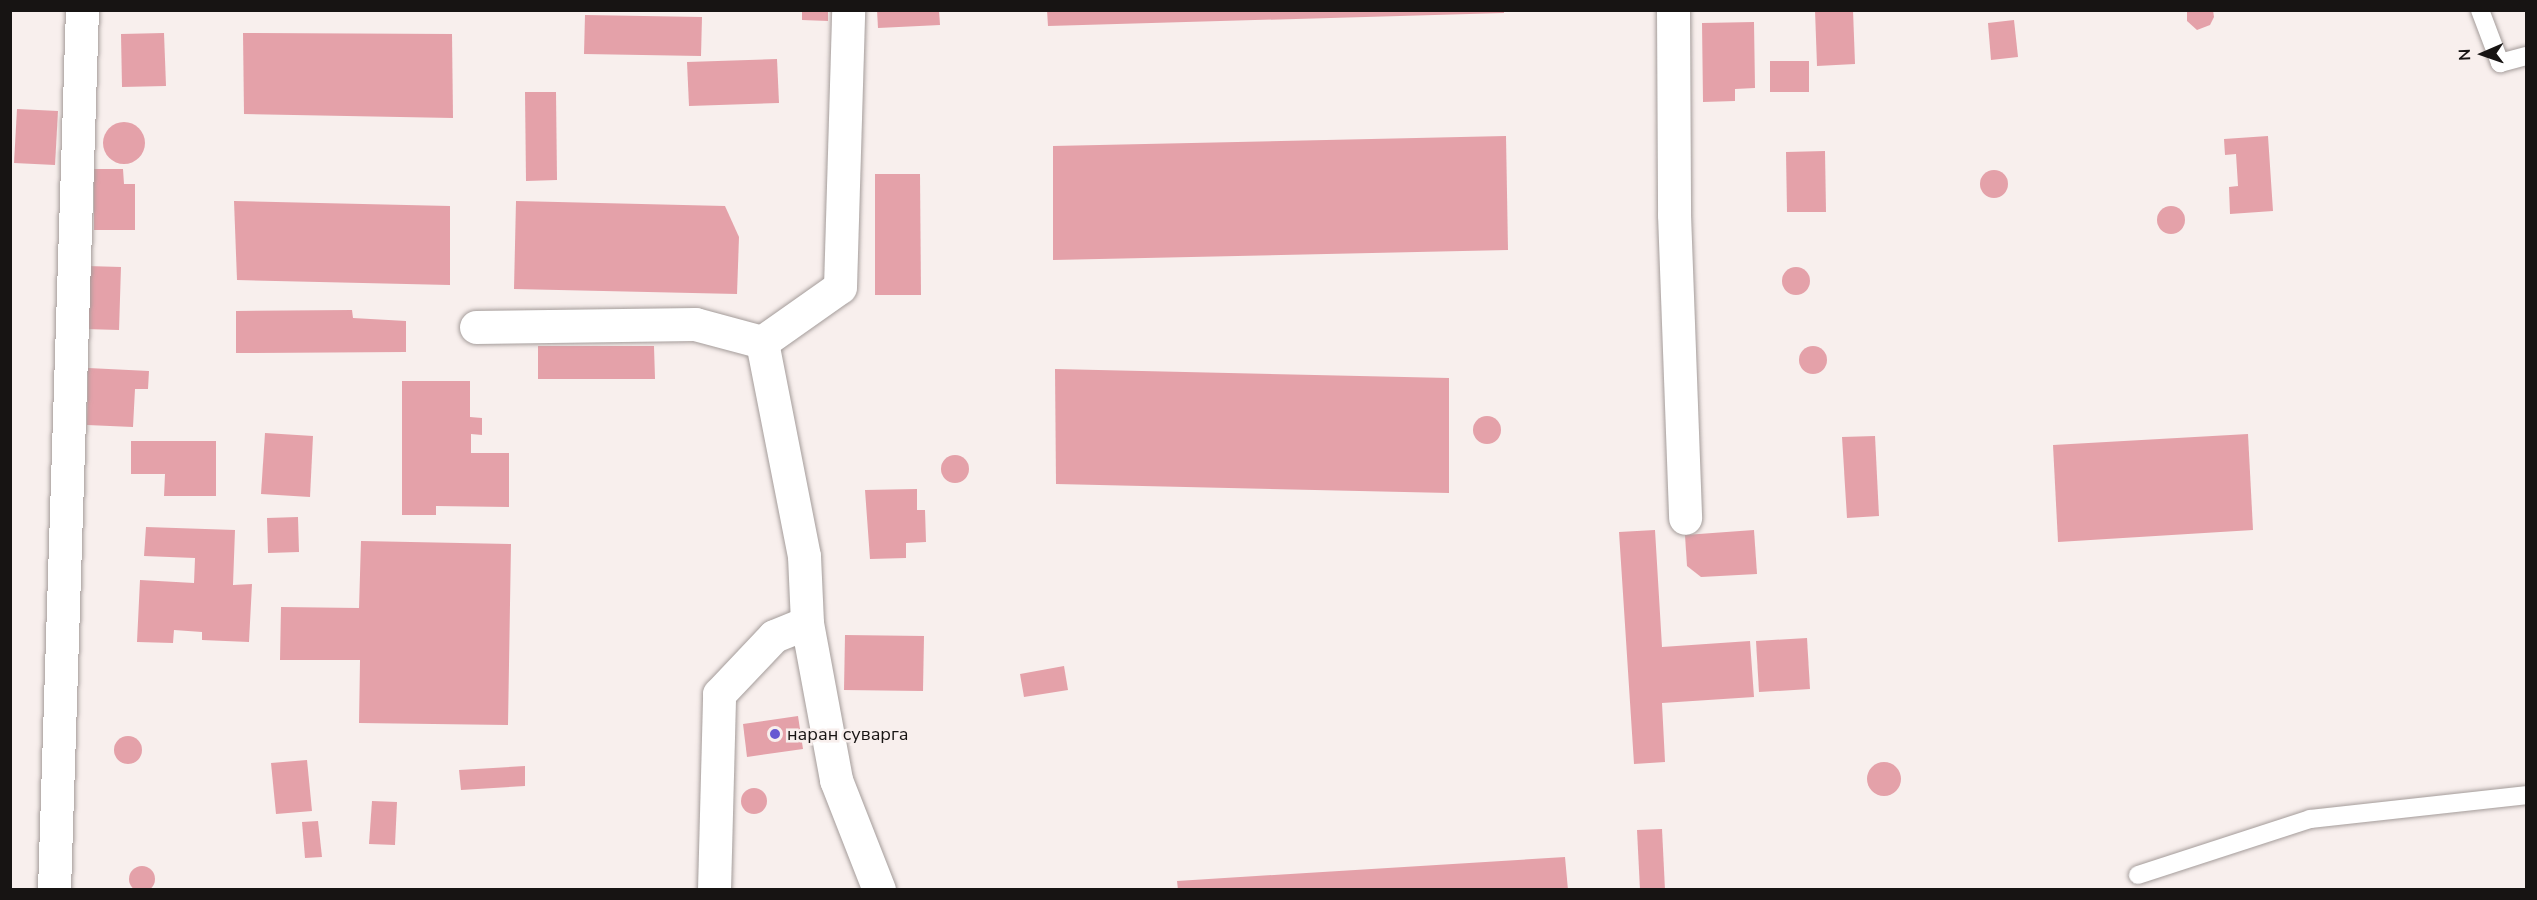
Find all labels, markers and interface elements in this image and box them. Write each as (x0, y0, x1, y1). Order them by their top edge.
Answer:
north arrow (2453, 24, 2513, 84)
text: N (2454, 48, 2476, 61)
place label: наран суварга (787, 723, 909, 745)
marker: наран суварга (768, 727, 782, 741)

